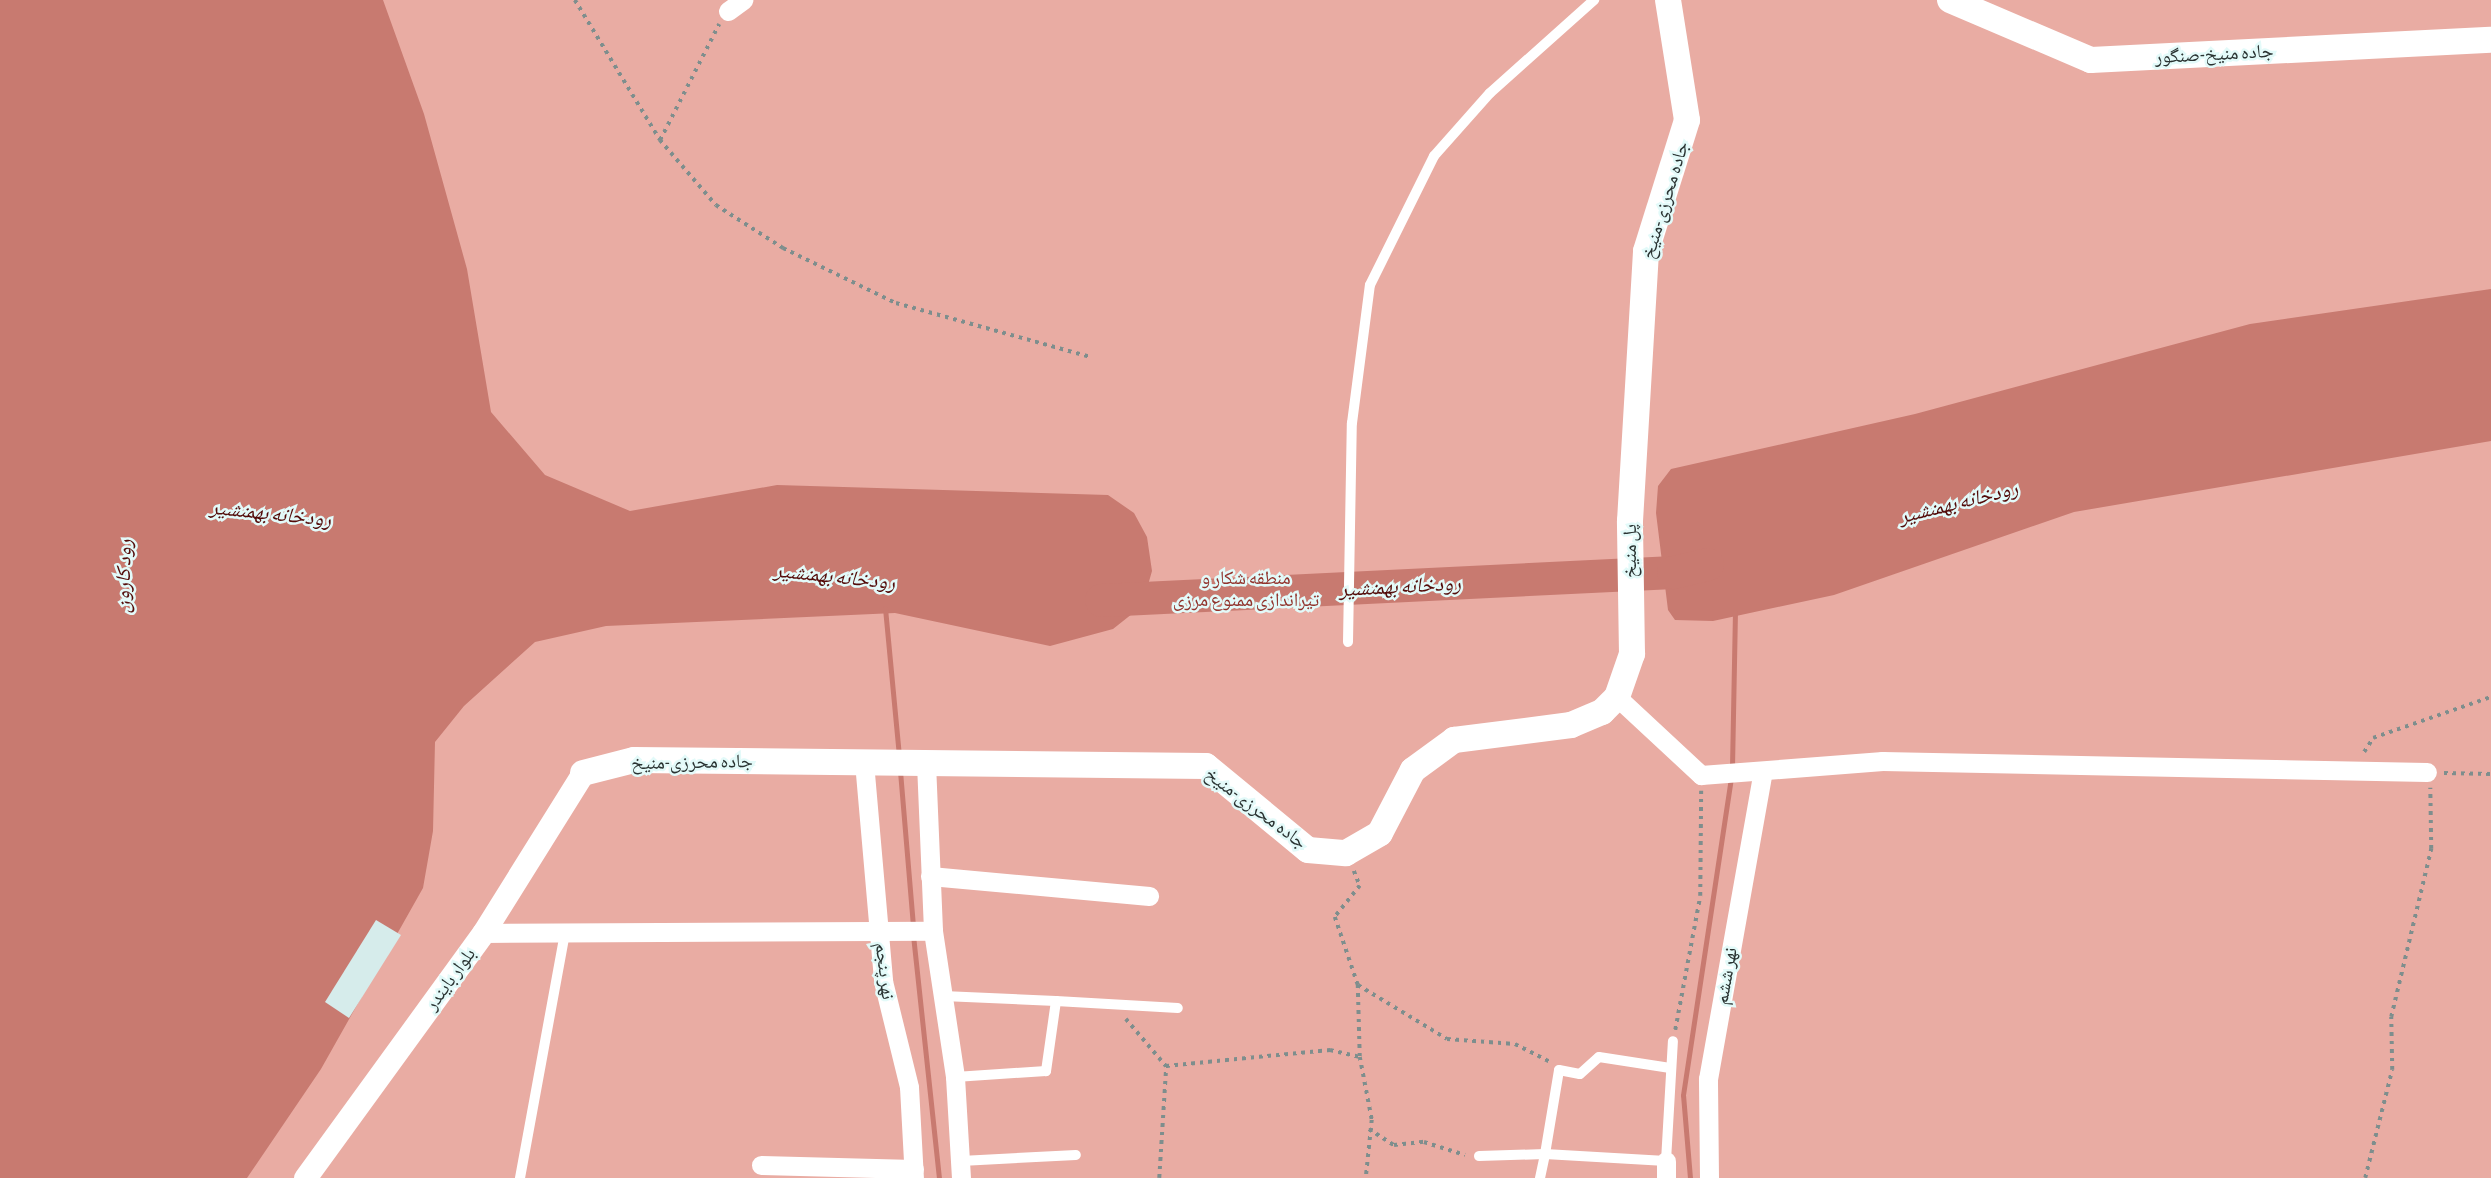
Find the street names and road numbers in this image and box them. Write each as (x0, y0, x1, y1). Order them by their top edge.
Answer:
street label: جاده منیخ-صنگور (2154, 40, 2274, 68)
street label: جاده محرزی-منیخ (1636, 139, 1694, 261)
street label: پل منیخ (1619, 524, 1641, 578)
street label: جاده محرزی-منیخ (631, 750, 753, 774)
street label: جاده محرزی-منیخ (1201, 762, 1311, 854)
street label: نهر پنجم (870, 941, 900, 1001)
street label: بلوار بایندر (420, 943, 480, 1015)
street label: نهر ششم (1710, 946, 1742, 1006)

